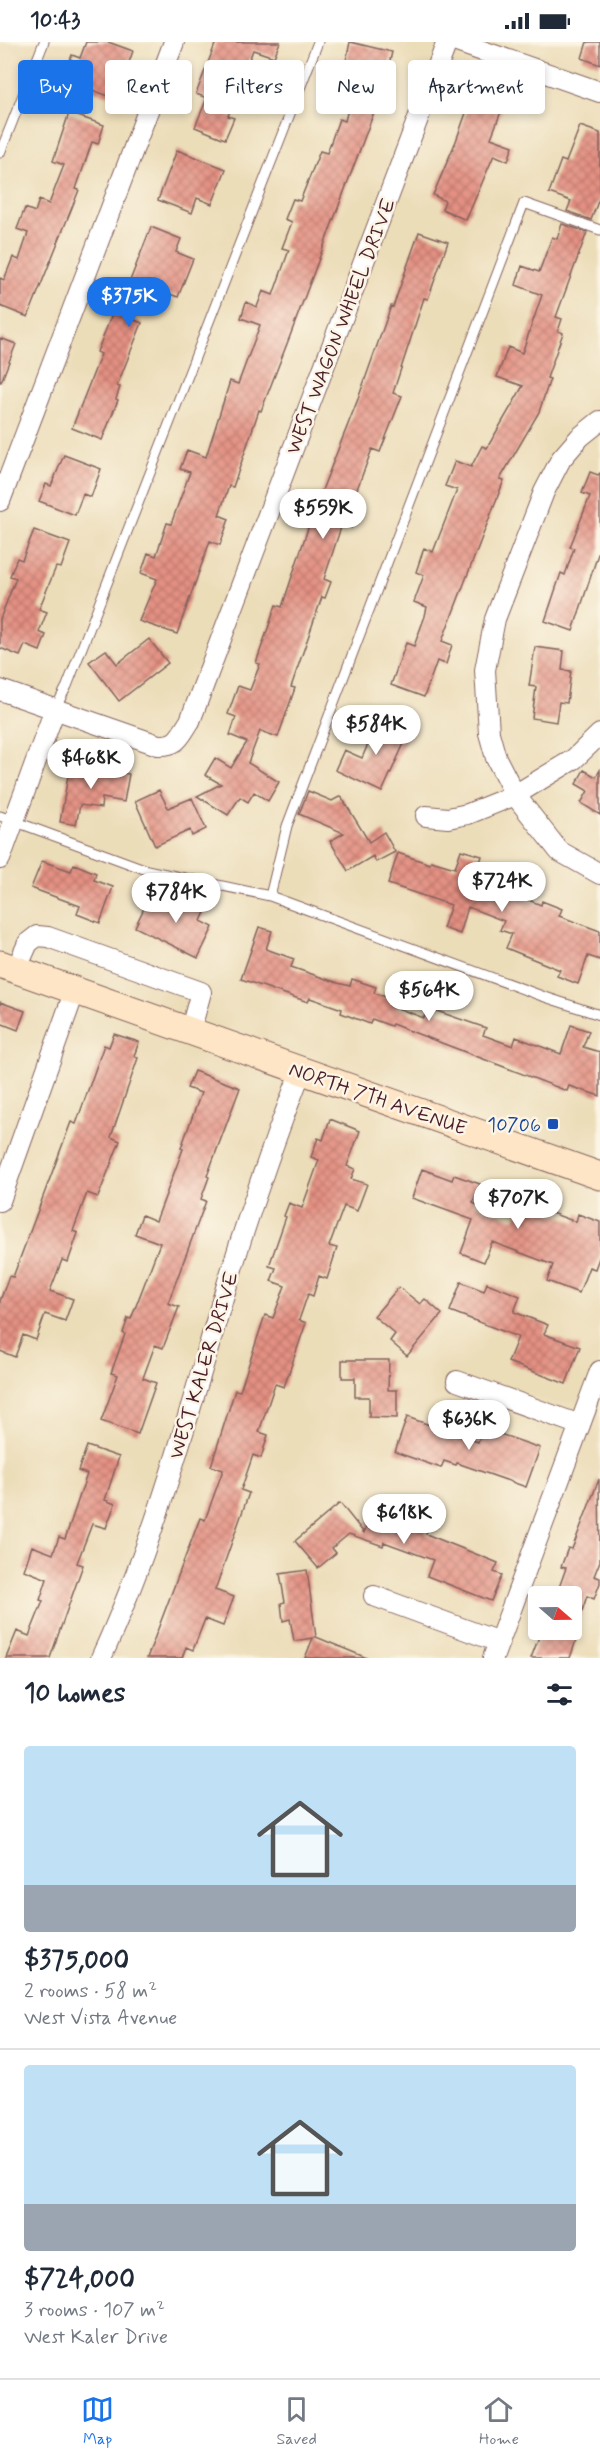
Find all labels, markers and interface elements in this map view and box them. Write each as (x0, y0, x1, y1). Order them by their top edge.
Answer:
text: 10:43 (30, 7, 80, 35)
chip: Buy (18, 60, 93, 114)
chip: Rent (105, 60, 192, 114)
chip: Filters (204, 60, 304, 114)
chip: New (316, 60, 396, 114)
chip: Apartment (408, 60, 545, 114)
street label: WEST WAGON WHEEL DRIVE (280, 195, 403, 458)
pin: $375K (87, 277, 171, 328)
text: $375K (101, 283, 157, 310)
pin: $559K (281, 489, 365, 540)
text: $559K (293, 495, 353, 522)
pin: $584K (334, 705, 418, 756)
text: $584K (346, 711, 406, 738)
pin: $468K (49, 739, 133, 790)
text: $468K (61, 745, 121, 772)
pin: $724K (460, 862, 544, 913)
text: $724K (472, 868, 532, 895)
pin: $784K (134, 873, 218, 924)
text: $784K (146, 879, 206, 906)
pin: $564K (387, 971, 471, 1022)
text: $564K (399, 977, 459, 1004)
street label: NORTH 7TH AVENUE (285, 1056, 470, 1142)
place label: 10706 (487, 1112, 541, 1139)
marker: 10706 (546, 1117, 560, 1131)
pin: $707K (476, 1179, 560, 1230)
text: $707K (488, 1185, 548, 1212)
street label: WEST KALER DRIVE (163, 1268, 246, 1462)
pin: $636K (427, 1400, 511, 1451)
text: $636K (442, 1406, 496, 1433)
pin: $618K (362, 1494, 446, 1545)
text: $618K (376, 1500, 432, 1527)
north arrow (528, 1586, 582, 1640)
map controls (528, 1586, 582, 1640)
text: 10 homes (24, 1677, 125, 1711)
icon: filters (543, 1678, 576, 1711)
icon: home (246, 1785, 354, 1893)
text: $375,000 (24, 1944, 129, 1978)
text: 2 rooms · 58 m² (24, 1978, 157, 2005)
text: West Vista Avenue (24, 2005, 177, 2032)
icon: home (246, 2104, 354, 2212)
text: $724,000 (24, 2263, 135, 2297)
text: 3 rooms · 107 m² (24, 2297, 165, 2324)
text: West Kaler Drive (24, 2324, 168, 2351)
tab: Map (81, 2393, 114, 2450)
tab: Saved (276, 2393, 317, 2450)
tab: Home (479, 2393, 519, 2450)

